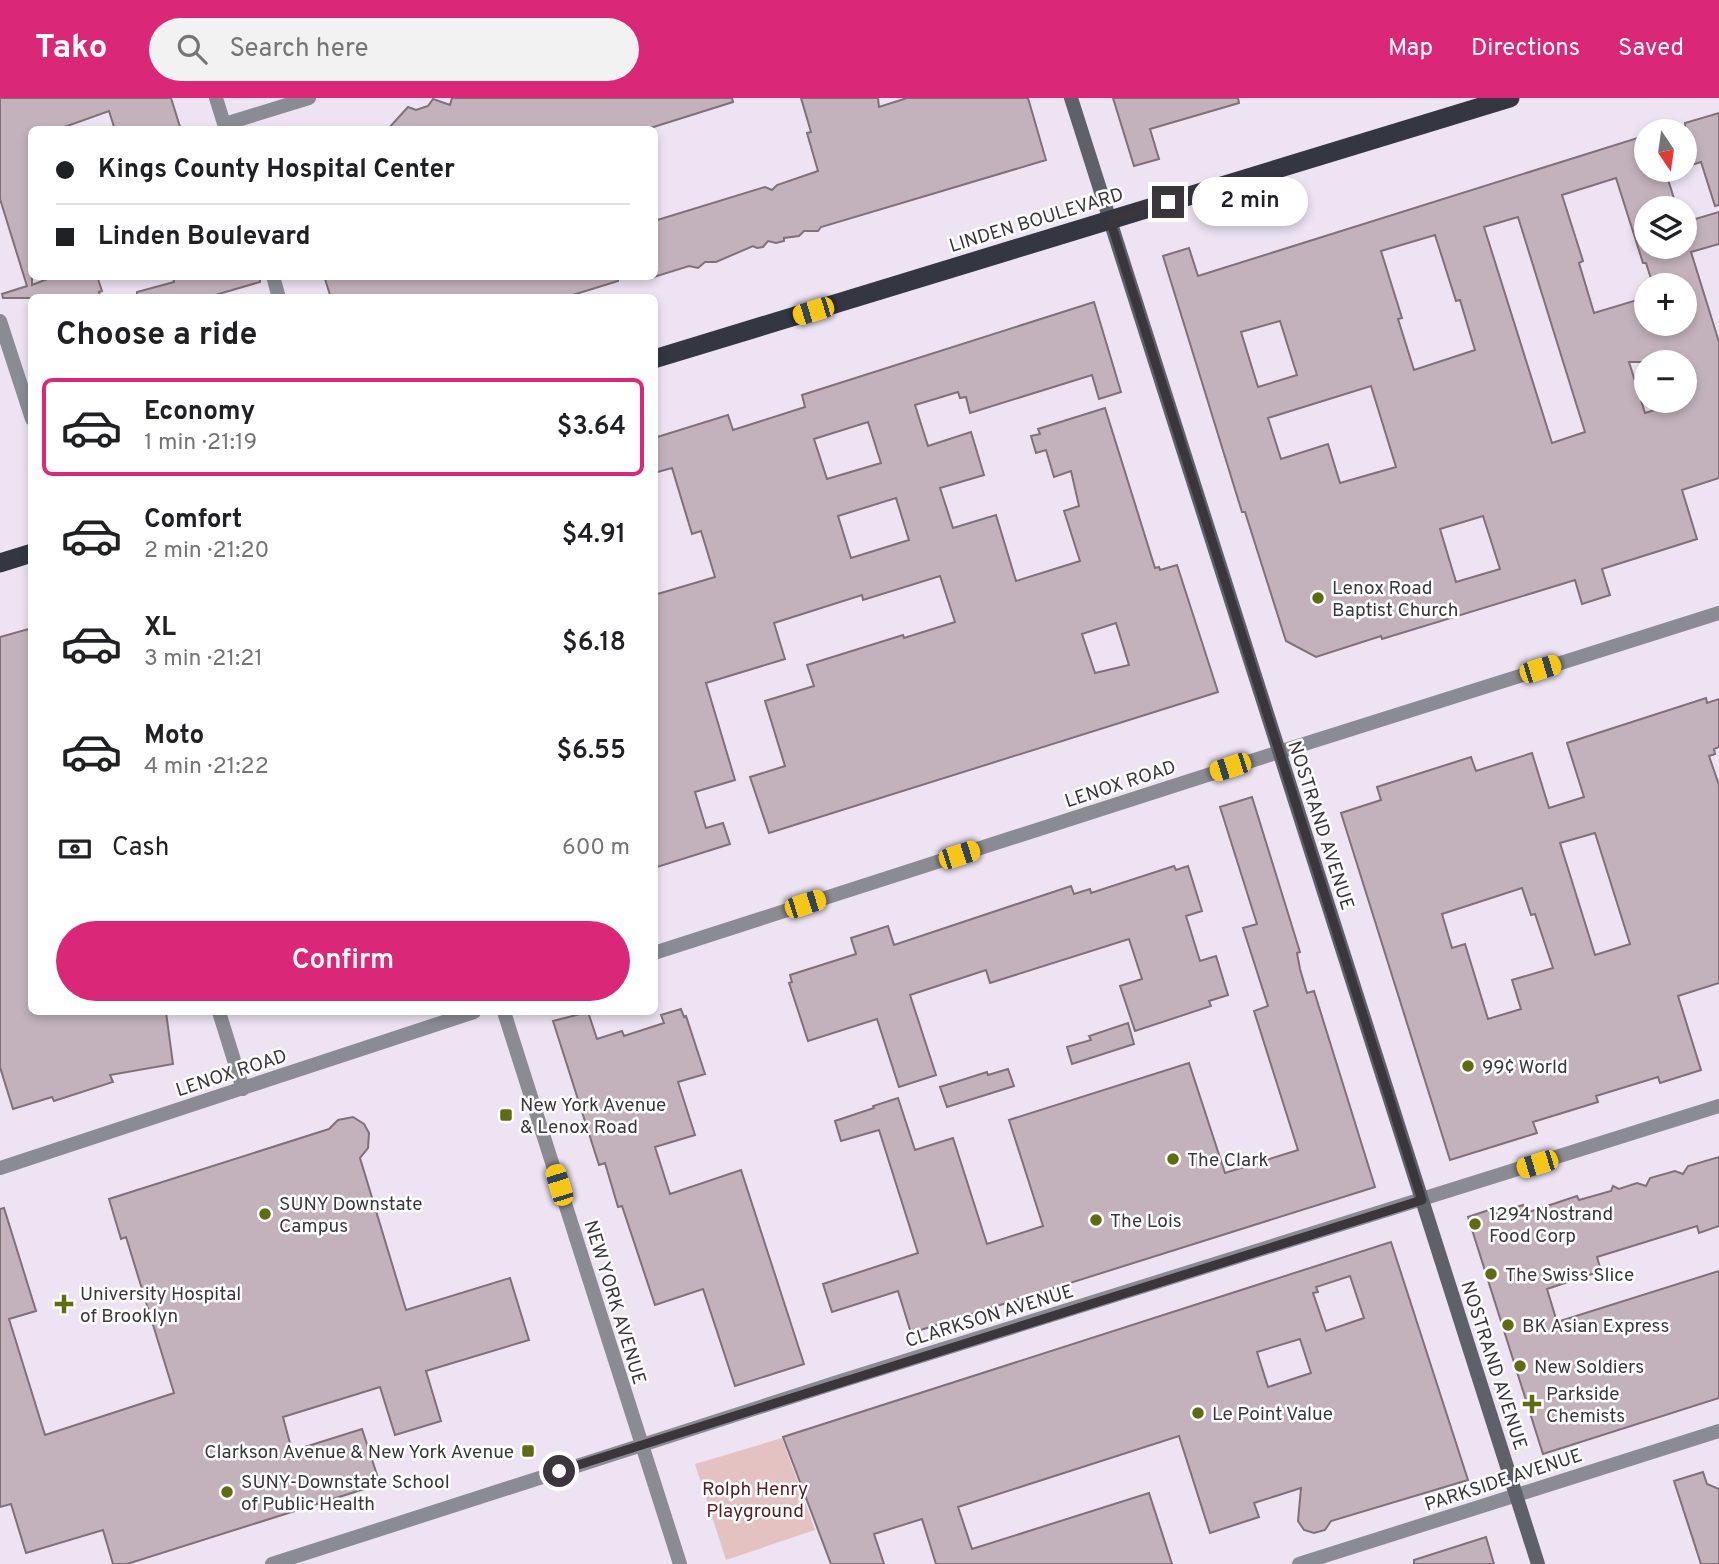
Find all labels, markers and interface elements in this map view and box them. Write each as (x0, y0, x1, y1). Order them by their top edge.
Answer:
search box (149, 18, 639, 81)
text: Tako (35, 28, 107, 70)
icon: search (173, 30, 211, 68)
text: Search here (229, 33, 368, 66)
text: Map (1388, 34, 1433, 64)
text: Directions (1471, 34, 1580, 64)
text: Saved (1618, 34, 1684, 64)
north arrow (1634, 119, 1698, 182)
map controls (1634, 119, 1697, 413)
text: Kings County Hospital Center (98, 154, 455, 187)
callout: 2 min (1192, 178, 1308, 226)
street label: LINDEN BOULEVARD (946, 183, 1127, 259)
route end (1152, 186, 1184, 218)
text: 2 min (1220, 187, 1280, 216)
button: layers (1634, 196, 1697, 259)
text: Linden Boulevard (98, 221, 311, 254)
button: + (1634, 273, 1697, 336)
car (790, 295, 837, 327)
text: Choose a ride (56, 316, 257, 356)
button: − (1634, 350, 1697, 413)
icon: car (60, 396, 123, 459)
text: Economy (144, 396, 255, 429)
text: $3.64 (557, 411, 626, 444)
text: 1 min · 21:19 (144, 429, 257, 458)
icon: car (60, 504, 123, 567)
text: Comfort (144, 504, 242, 537)
text: $4.91 (562, 519, 626, 552)
text: 2 min · 21:20 (144, 537, 269, 566)
place label: Lenox Road Baptist Church (1332, 577, 1458, 623)
marker: Lenox Road Baptist Church (1310, 590, 1326, 606)
icon: car (60, 612, 123, 675)
text: XL (144, 612, 176, 645)
text: $6.18 (562, 627, 626, 660)
text: 3 min · 21:21 (144, 645, 263, 674)
car (1517, 653, 1564, 685)
icon: car (60, 720, 123, 783)
text: Moto (144, 720, 204, 753)
text: $6.55 (557, 735, 626, 768)
street label: NOSTRAND AVENUE (1281, 738, 1359, 913)
car (1207, 751, 1254, 783)
text: 4 min · 21:22 (144, 753, 269, 782)
street label: LENOX ROAD (1062, 756, 1179, 814)
icon: cash (56, 830, 94, 868)
text: Cash (112, 832, 169, 865)
text: 600 m (562, 834, 630, 863)
car (936, 839, 983, 871)
car (782, 888, 829, 920)
button: Confirm (56, 921, 630, 1001)
street label: LENOX ROAD (173, 1045, 290, 1103)
place label: 99¢ World (1482, 1056, 1568, 1080)
marker: 99¢ World (1460, 1058, 1476, 1074)
place label: New York Avenue & Lenox Road (520, 1094, 666, 1140)
marker: New York Avenue & Lenox Road (498, 1107, 514, 1123)
car (1514, 1148, 1561, 1180)
place label: The Clark (1187, 1149, 1269, 1173)
marker: The Clark (1165, 1151, 1181, 1167)
car (543, 1162, 576, 1208)
place label: SUNY Downstate Campus (279, 1193, 423, 1239)
place label: 1294 Nostrand Food Corp (1489, 1203, 1613, 1249)
marker: SUNY Downstate Campus (257, 1206, 273, 1222)
place label: The Lois (1110, 1210, 1182, 1234)
marker: The Lois (1088, 1212, 1104, 1228)
marker: 1294 Nostrand Food Corp (1467, 1216, 1483, 1232)
street label: NEW YORK AVENUE (578, 1217, 651, 1388)
place label: The Swiss Slice (1505, 1264, 1634, 1288)
marker: The Swiss Slice (1483, 1266, 1499, 1282)
street label: NOSTRAND AVENUE (1454, 1278, 1532, 1453)
street label: CLARKSON AVENUE (902, 1280, 1077, 1354)
place label: University Hospital of Brooklyn (80, 1283, 241, 1329)
marker: University Hospital of Brooklyn (54, 1294, 74, 1314)
place label: BK Asian Express (1522, 1315, 1669, 1339)
marker: BK Asian Express (1500, 1317, 1516, 1333)
place label: New Soldiers (1534, 1356, 1644, 1380)
marker: New Soldiers (1512, 1358, 1528, 1374)
place label: Parkside Chemists (1546, 1383, 1625, 1429)
marker: Parkside Chemists (1524, 1396, 1540, 1412)
place label: Le Point Value (1212, 1403, 1333, 1427)
marker: Le Point Value (1190, 1405, 1206, 1421)
place label: Clarkson Avenue & New York Avenue (204, 1441, 514, 1465)
marker: Clarkson Avenue & New York Avenue (520, 1443, 536, 1459)
street label: PARKSIDE AVENUE (1422, 1444, 1585, 1518)
route start (543, 1455, 575, 1487)
place label: SUNY-Downstate School of Public Health (241, 1471, 450, 1517)
park label: Rolph Henry Playground (702, 1478, 808, 1524)
marker: SUNY-Downstate School of Public Health (219, 1484, 235, 1500)

